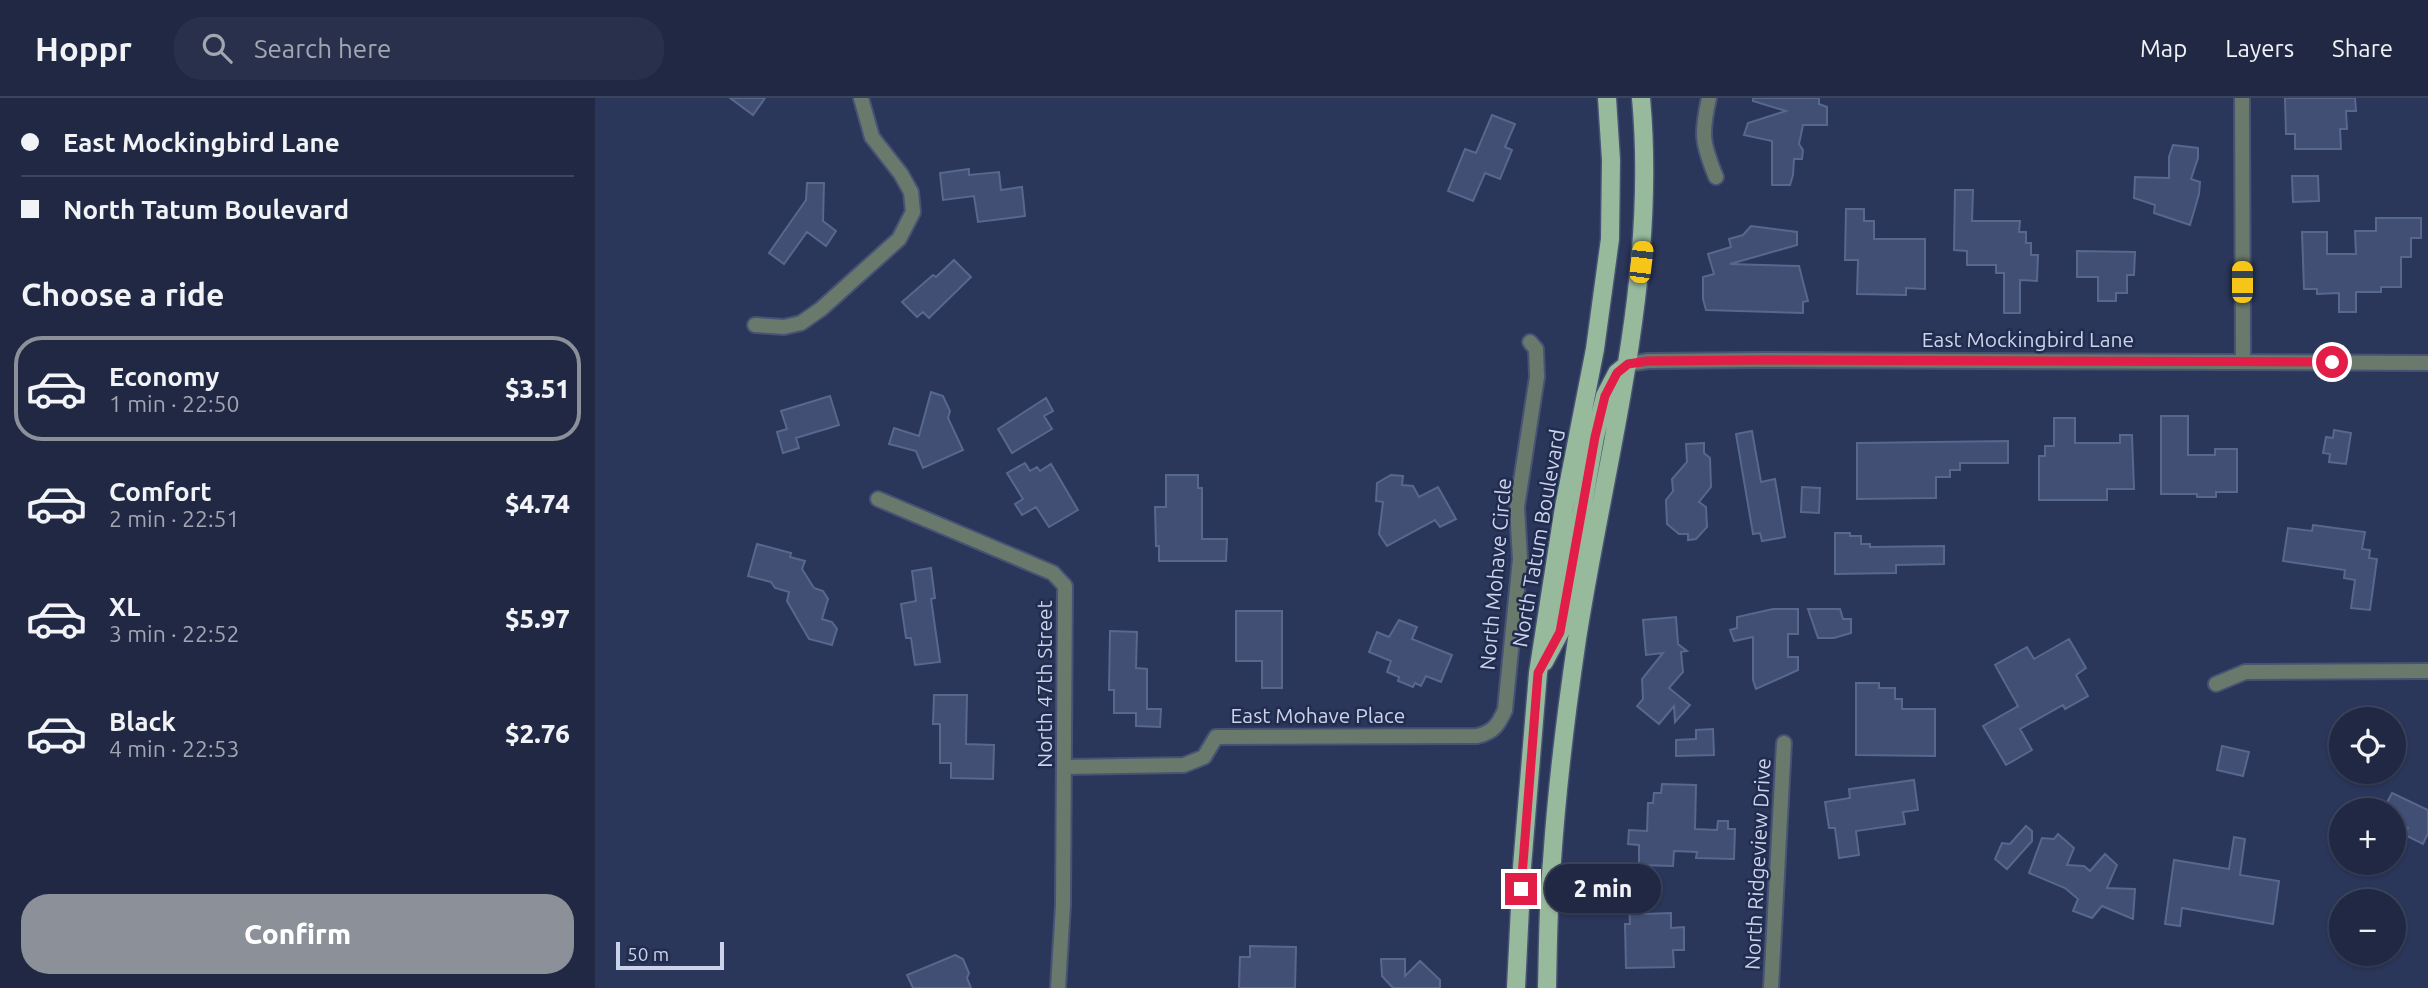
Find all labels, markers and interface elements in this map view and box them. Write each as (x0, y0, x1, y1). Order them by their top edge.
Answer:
search box (174, 17, 664, 80)
icon: search (198, 29, 236, 67)
text: Hoppr (35, 30, 132, 67)
text: Search here (254, 34, 391, 63)
text: Map (2140, 35, 2187, 62)
text: Layers (2225, 35, 2294, 62)
text: Share (2332, 35, 2393, 62)
text: East Mockingbird Lane (63, 128, 340, 157)
text: North Tatum Boulevard (63, 195, 349, 224)
car (1629, 240, 1654, 284)
car (2232, 261, 2253, 303)
text: Choose a ride (21, 276, 224, 312)
street label: East Mockingbird Lane (1922, 327, 2134, 351)
route start (2316, 346, 2348, 378)
icon: car (25, 357, 88, 420)
text: Economy (109, 362, 219, 391)
text: $3.51 (505, 374, 570, 403)
text: 1 min · 22:50 (109, 391, 240, 416)
street label: North Tatum Boulevard (1507, 427, 1569, 649)
icon: car (25, 472, 88, 535)
text: Comfort (109, 477, 212, 506)
street label: North Mohave Circle (1475, 477, 1515, 671)
text: $4.74 (505, 489, 570, 518)
text: 2 min · 22:51 (109, 506, 240, 531)
icon: car (25, 587, 88, 650)
text: XL (109, 592, 140, 621)
street label: North 47th Street (1032, 600, 1056, 768)
text: $5.97 (505, 604, 570, 633)
text: 3 min · 22:52 (109, 621, 240, 646)
icon: car (25, 702, 88, 765)
street label: East Mohave Place (1231, 703, 1405, 727)
text: Black (109, 707, 176, 736)
map controls (2329, 707, 2406, 966)
button: locate (2329, 707, 2406, 784)
text: $2.76 (505, 719, 570, 748)
text: 4 min · 22:53 (109, 736, 240, 761)
street label: North Ridgeview Drive (1739, 757, 1775, 971)
button: + (2329, 798, 2406, 875)
callout: 2 min (1545, 864, 1661, 914)
route end (1505, 873, 1537, 905)
text: 2 min (1574, 876, 1632, 901)
button: − (2329, 889, 2406, 966)
button: Confirm (21, 894, 574, 974)
scale bar (616, 939, 725, 971)
text: 50 m (627, 943, 669, 965)

